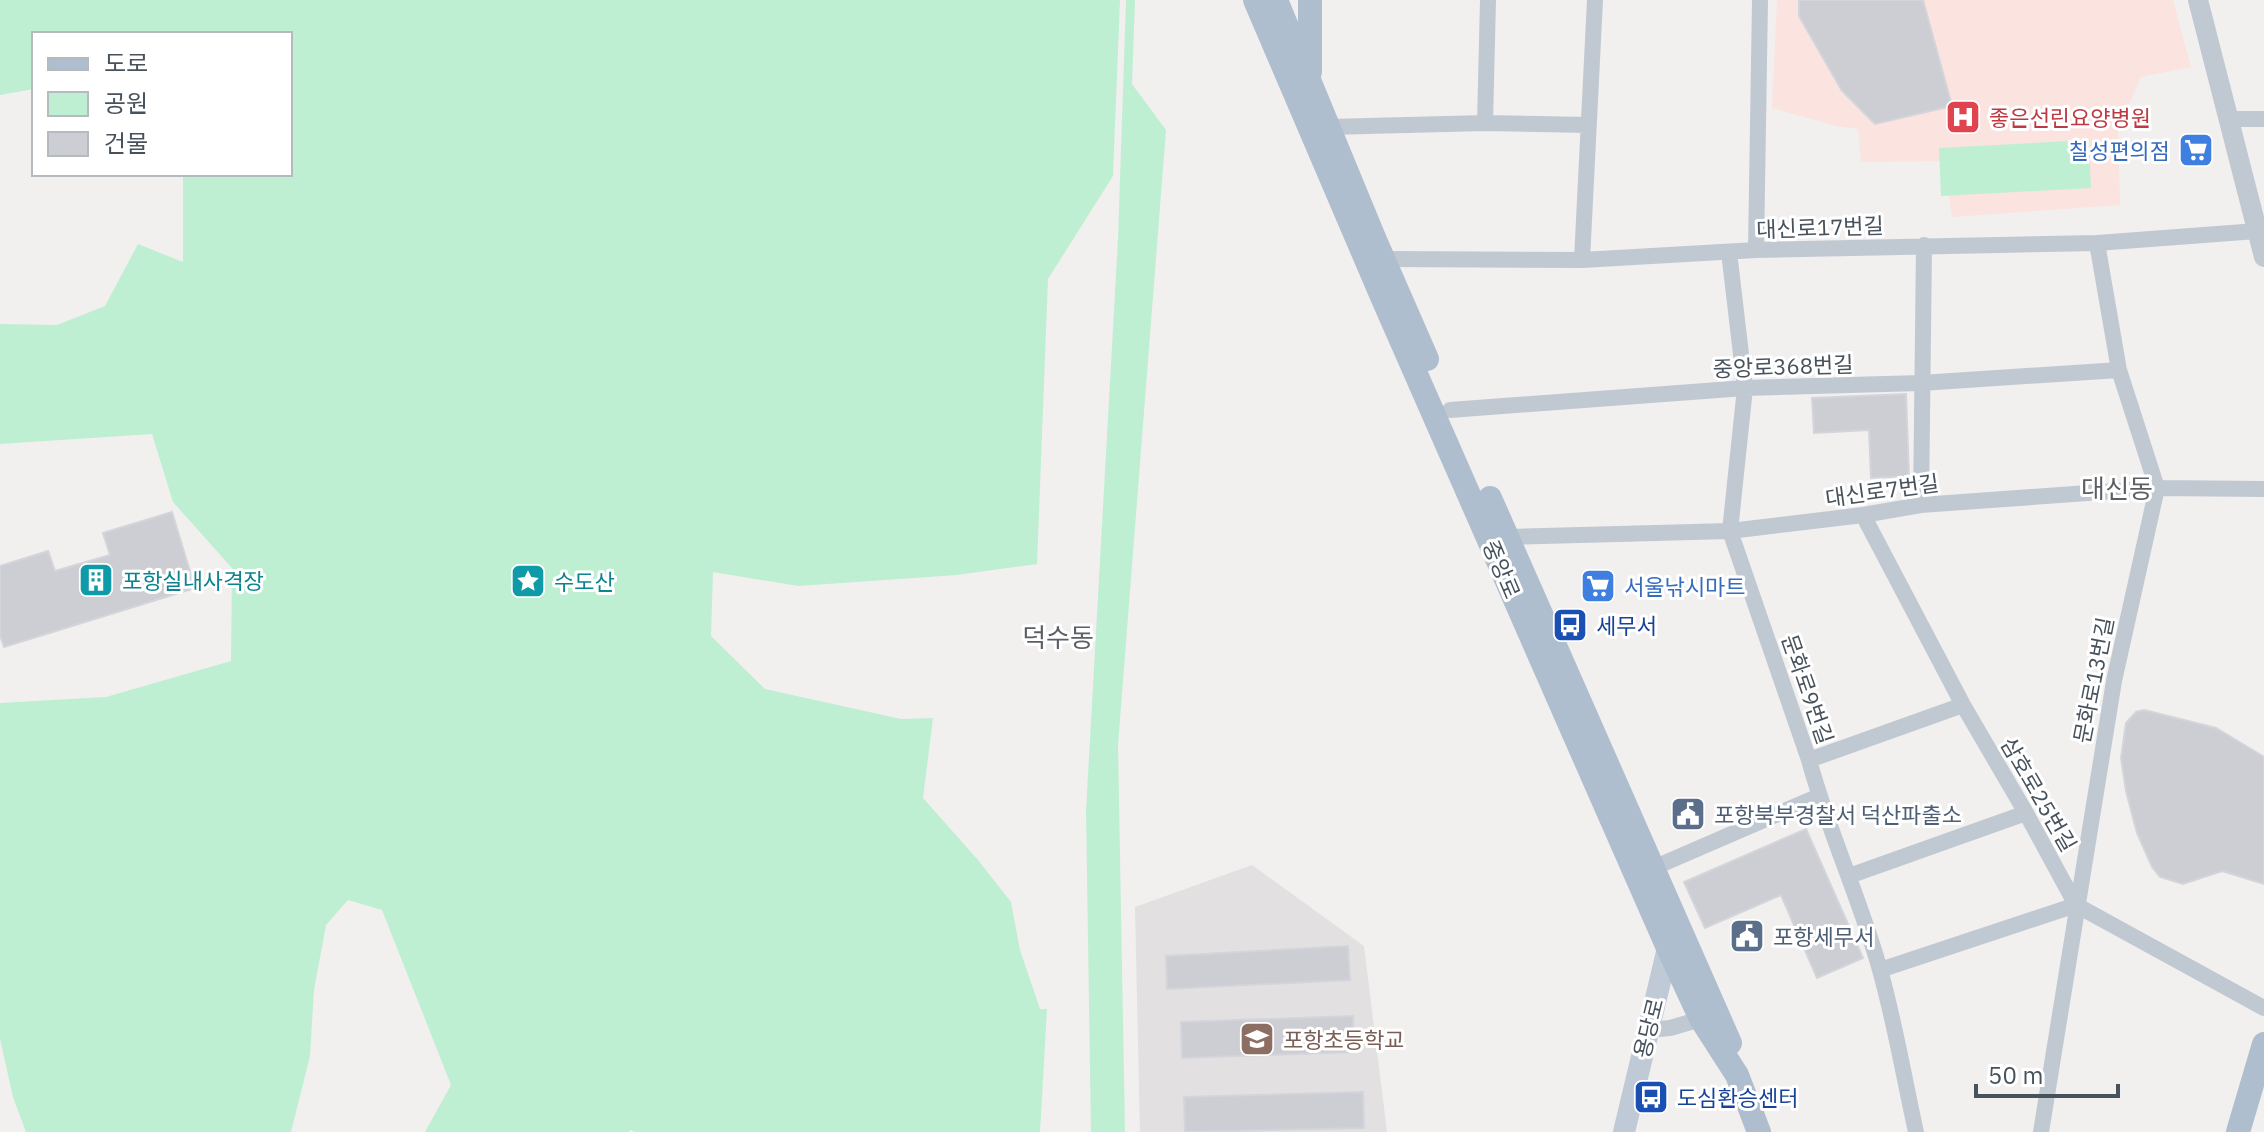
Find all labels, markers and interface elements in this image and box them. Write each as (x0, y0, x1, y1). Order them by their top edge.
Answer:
legend (32, 32, 292, 176)
text: 도로 (104, 47, 148, 79)
text: 공원 (104, 87, 148, 119)
hospital icon: 좋은선린요양병원 (1944, 98, 1982, 136)
place label: 좋은선린요양병원 (1989, 103, 2151, 132)
text: 건물 (104, 127, 148, 159)
supermarket icon: 칠성편의점 (2177, 131, 2215, 169)
place label: 칠성편의점 (2069, 136, 2170, 165)
street label: 대신로17번길 (1756, 210, 1884, 244)
street label: 중앙로368번길 (1712, 349, 1854, 383)
street label: 대신로7번길 (1823, 468, 1941, 512)
district label: 대신동 (2081, 471, 2153, 505)
street label: 중앙로 (1477, 535, 1527, 603)
building icon: 포항실내사격장 (77, 561, 115, 599)
place icon: 수도산 (509, 562, 547, 600)
place label: 포항실내사격장 (122, 566, 264, 595)
place label: 수도산 (554, 567, 615, 596)
supermarket icon: 서울낚시마트 (1579, 567, 1617, 605)
place label: 서울낚시마트 (1624, 572, 1745, 601)
bus stop icon: 세무서 (1551, 606, 1589, 644)
place label: 세무서 (1596, 611, 1657, 640)
street label: 문화로13번길 (2067, 615, 2119, 745)
district label: 덕수동 (1022, 620, 1094, 654)
street label: 문화로9번길 (1776, 630, 1840, 748)
street label: 삼호로25번길 (1995, 731, 2083, 857)
public building icon: 포항북부경찰서 덕산파출소 (1669, 795, 1707, 833)
place label: 포항북부경찰서 덕산파출소 (1714, 800, 1962, 829)
public building icon: 포항세무서 (1728, 917, 1766, 955)
place label: 포항세무서 (1773, 922, 1874, 951)
street label: 용당로 (1627, 995, 1669, 1061)
school or university icon: 포항초등학교 (1238, 1020, 1276, 1058)
place label: 포항초등학교 (1283, 1025, 1404, 1054)
scale bar (1976, 1048, 2118, 1098)
text: 50 m (1988, 1059, 2043, 1091)
bus stop icon: 도심환승센터 (1632, 1078, 1670, 1116)
place label: 도심환승센터 (1677, 1083, 1798, 1112)

